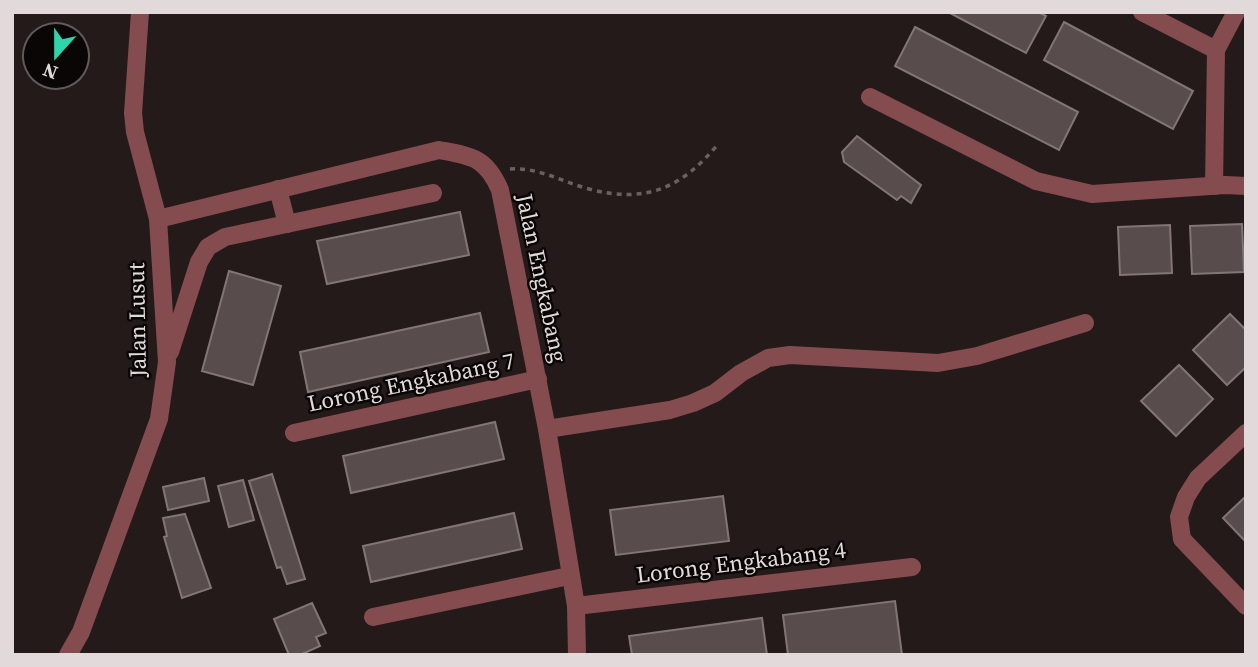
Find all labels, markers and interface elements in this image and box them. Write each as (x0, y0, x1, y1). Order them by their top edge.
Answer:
north arrow (21, 21, 91, 91)
text: N (39, 57, 61, 86)
street label: Jalan Engkabang (508, 190, 576, 365)
street label: Jalan Lusut (120, 262, 154, 379)
street label: Lorong Engkabang 7 (304, 344, 518, 420)
street label: Lorong Engkabang 4 (634, 533, 848, 591)

